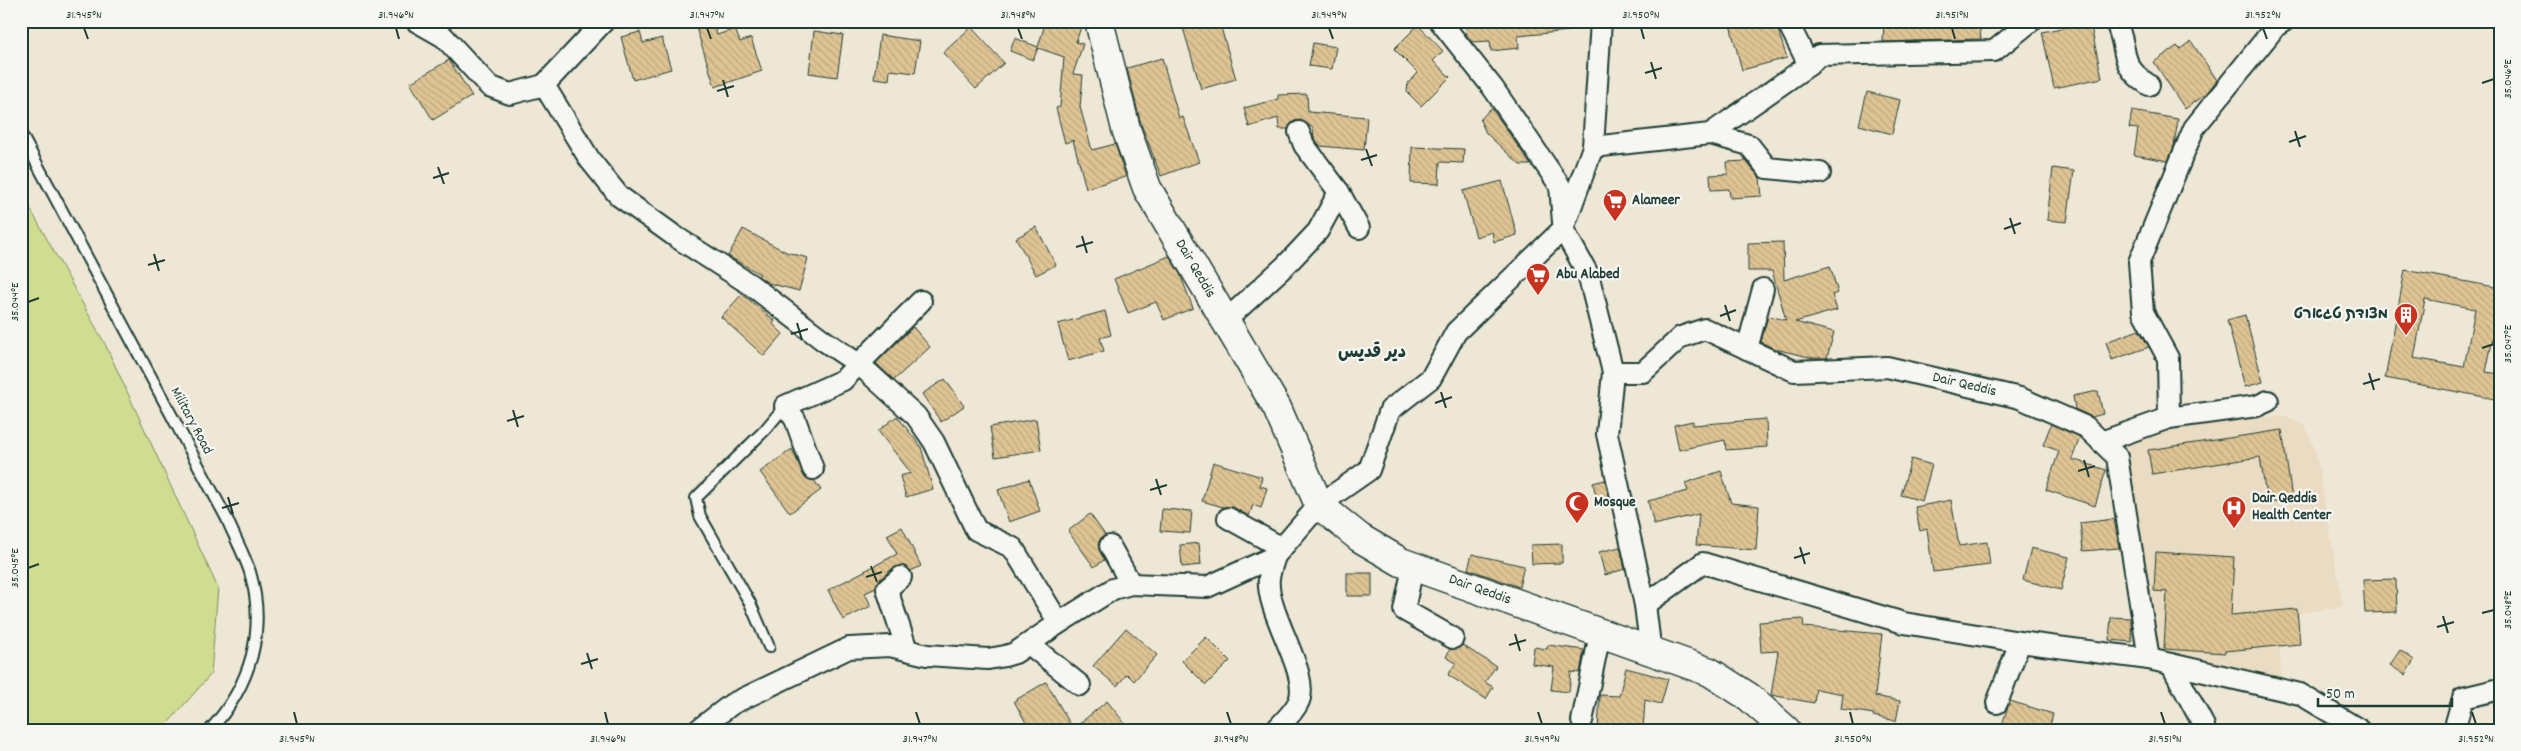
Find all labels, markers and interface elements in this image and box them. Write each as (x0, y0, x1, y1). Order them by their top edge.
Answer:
text: 31.945°N (66, 7, 102, 24)
text: 31.946°N (378, 7, 414, 24)
text: 31.947°N (690, 7, 724, 24)
text: 31.948°N (1000, 7, 1036, 24)
text: 31.949°N (1311, 7, 1347, 24)
text: 31.950°N (1622, 7, 1660, 24)
text: 31.951°N (1935, 7, 1969, 24)
text: 31.952°N (2245, 7, 2281, 24)
text: 35.046°E (2500, 59, 2517, 99)
supermarket icon: Alameer (1602, 188, 1628, 222)
place label: Alameer (1632, 190, 1680, 212)
street label: Dair Qeddis (1169, 235, 1221, 303)
supermarket icon: Abu Alabed (1525, 262, 1551, 296)
place label: Abu Alabed (1556, 264, 1620, 286)
text: 35.044°E (7, 282, 24, 321)
building icon: מצודת טגארט (2393, 302, 2419, 336)
place label: מצודת טגארט (2294, 304, 2388, 326)
text: 35.047°E (2500, 324, 2517, 363)
district label: دير قديس (1338, 341, 1406, 366)
street label: Dair Qeddis (1930, 367, 1999, 403)
street label: Military Road (164, 383, 218, 459)
place label: Dair Qeddis Health Center (2252, 488, 2332, 527)
mosque icon: Mosque (1564, 490, 1590, 524)
place label: Mosque (1594, 492, 1636, 514)
hospital icon: Dair Qeddis Health Center (2221, 495, 2247, 529)
text: 35.045°E (7, 548, 24, 588)
street label: Dair Qeddis (1445, 569, 1514, 611)
text: 35.048°E (2500, 590, 2517, 629)
scale bar (2318, 676, 2452, 708)
text: 50 m (2326, 684, 2355, 706)
text: 31.945°N (279, 731, 315, 748)
text: 31.946°N (590, 731, 626, 748)
text: 31.947°N (903, 731, 937, 748)
text: 31.948°N (1213, 731, 1249, 748)
text: 31.949°N (1524, 731, 1560, 748)
text: 31.950°N (1834, 731, 1872, 748)
text: 31.951°N (2148, 731, 2182, 748)
text: 31.952°N (2458, 731, 2494, 748)

